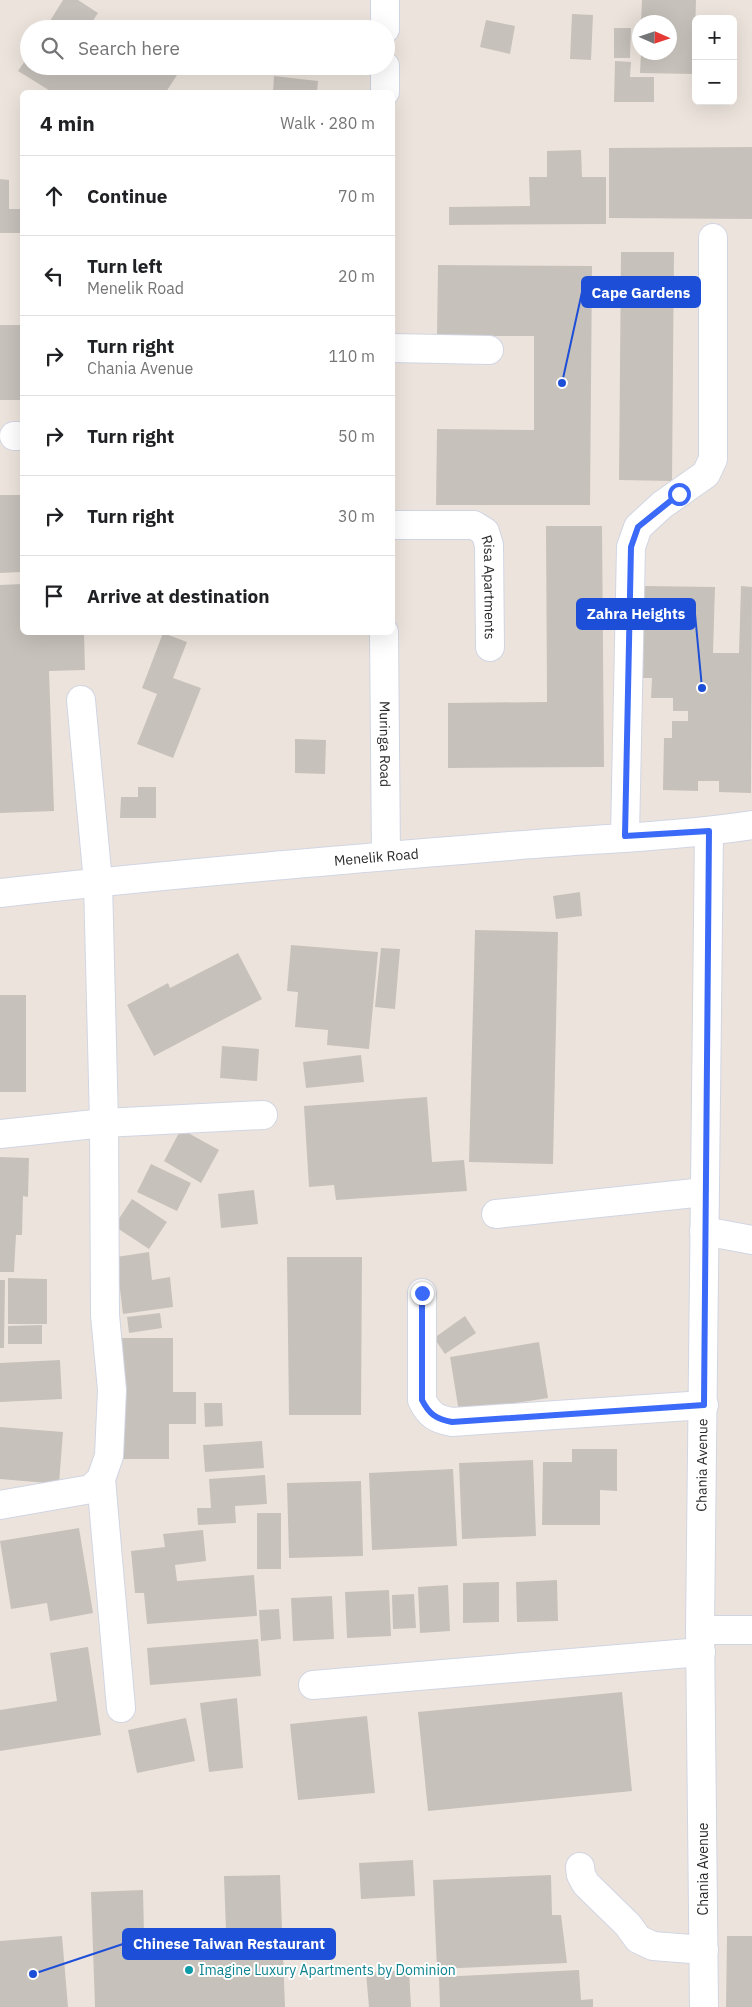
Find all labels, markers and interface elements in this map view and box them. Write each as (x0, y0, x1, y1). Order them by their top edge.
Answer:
north arrow (632, 15, 677, 60)
map controls (692, 15, 737, 105)
button: + (692, 15, 737, 60)
search box (20, 20, 395, 75)
icon: search (38, 34, 66, 62)
text: Search here (78, 36, 180, 60)
button: − (692, 60, 737, 105)
text: 4 min (40, 109, 95, 137)
text: Walk · 280 m (280, 113, 375, 133)
icon: ahead (40, 182, 68, 210)
text: Continue (87, 184, 167, 208)
text: 70 m (338, 186, 375, 206)
text: Turn left (87, 254, 163, 278)
icon: left (40, 262, 68, 290)
text: 20 m (338, 266, 375, 286)
callout: Cape Gardens (582, 277, 700, 307)
text: Menelik Road (87, 278, 184, 298)
text: Cape Gardens (592, 283, 691, 302)
text: Turn right (87, 334, 174, 358)
icon: right (40, 342, 68, 370)
text: 110 m (328, 346, 375, 366)
text: Chania Avenue (87, 358, 193, 378)
icon: right (40, 422, 68, 450)
text: Turn right (87, 424, 174, 448)
text: 50 m (338, 426, 375, 446)
route start (668, 483, 691, 506)
icon: right (40, 502, 68, 530)
text: Turn right (87, 504, 174, 528)
text: 30 m (338, 506, 375, 526)
street label: Risa Apartments (477, 533, 499, 640)
icon: arrive (40, 582, 68, 610)
text: Arrive at destination (87, 584, 270, 608)
callout: Zahra Heights (577, 599, 695, 629)
text: Zahra Heights (587, 604, 686, 623)
street label: Muringa Road (376, 701, 394, 787)
street label: Menelik Road (333, 845, 419, 870)
route end (411, 1282, 434, 1305)
street label: Chania Avenue (692, 1418, 711, 1512)
street label: Chania Avenue (694, 1822, 712, 1916)
callout: Chinese Taiwan Restaurant (123, 1929, 335, 1959)
text: Chinese Taiwan Restaurant (133, 1934, 325, 1953)
place label: Imagine Luxury Apartments by Dominion (199, 1961, 456, 1979)
marker: Imagine Luxury Apartments by Dominion (183, 1964, 195, 1976)

